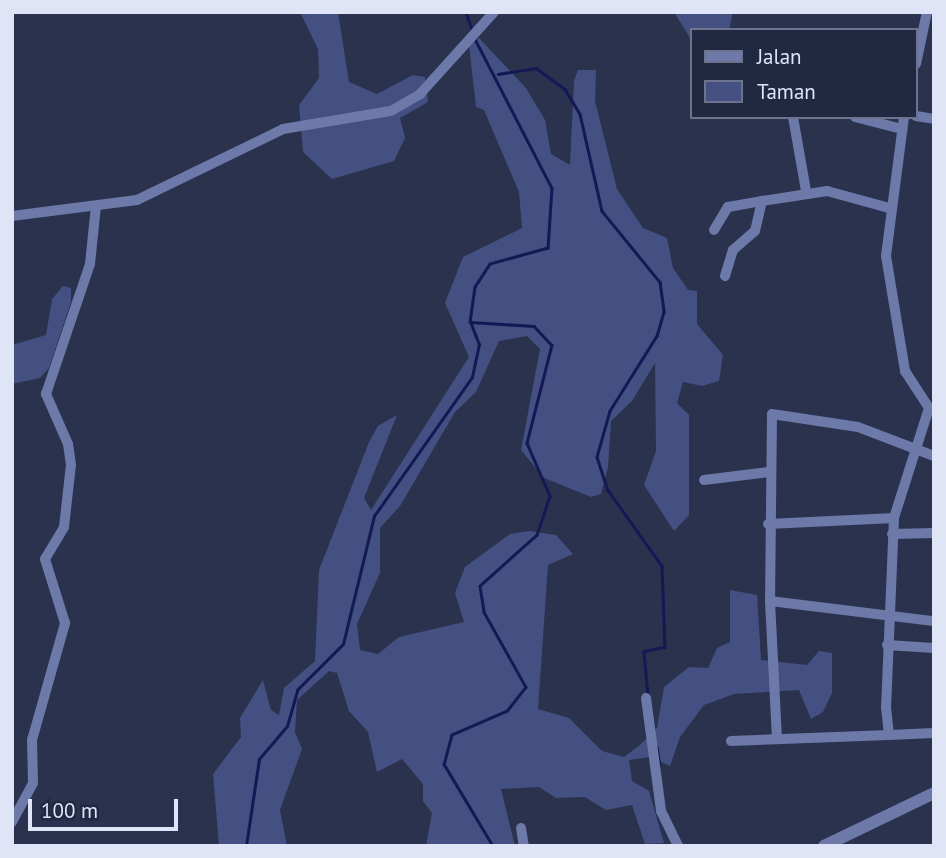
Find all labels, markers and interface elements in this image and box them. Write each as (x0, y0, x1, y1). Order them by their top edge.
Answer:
legend (690, 28, 918, 119)
text: Jalan (757, 43, 802, 70)
text: Taman (757, 78, 816, 105)
scale bar (32, 784, 182, 828)
text: 100 m (41, 797, 98, 824)

